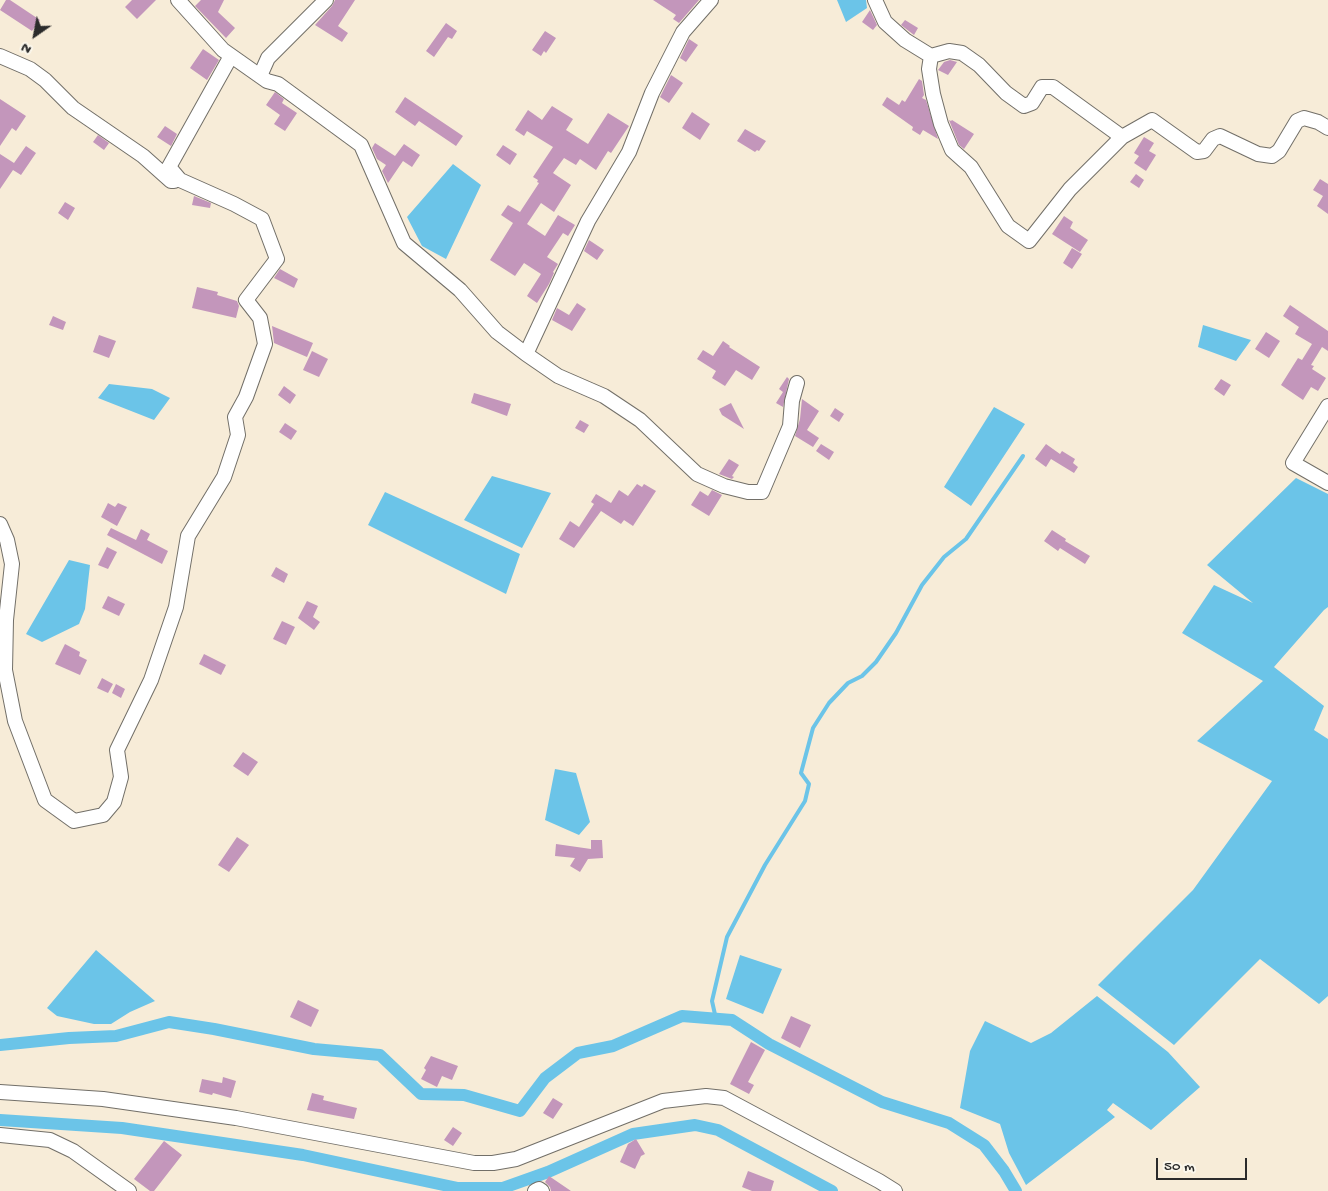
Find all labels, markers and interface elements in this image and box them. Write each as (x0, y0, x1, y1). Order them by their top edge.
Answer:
north arrow (10, 10, 60, 60)
text: N (18, 38, 35, 58)
scale bar (1158, 1148, 1249, 1180)
text: 50 m (1164, 1158, 1195, 1176)

